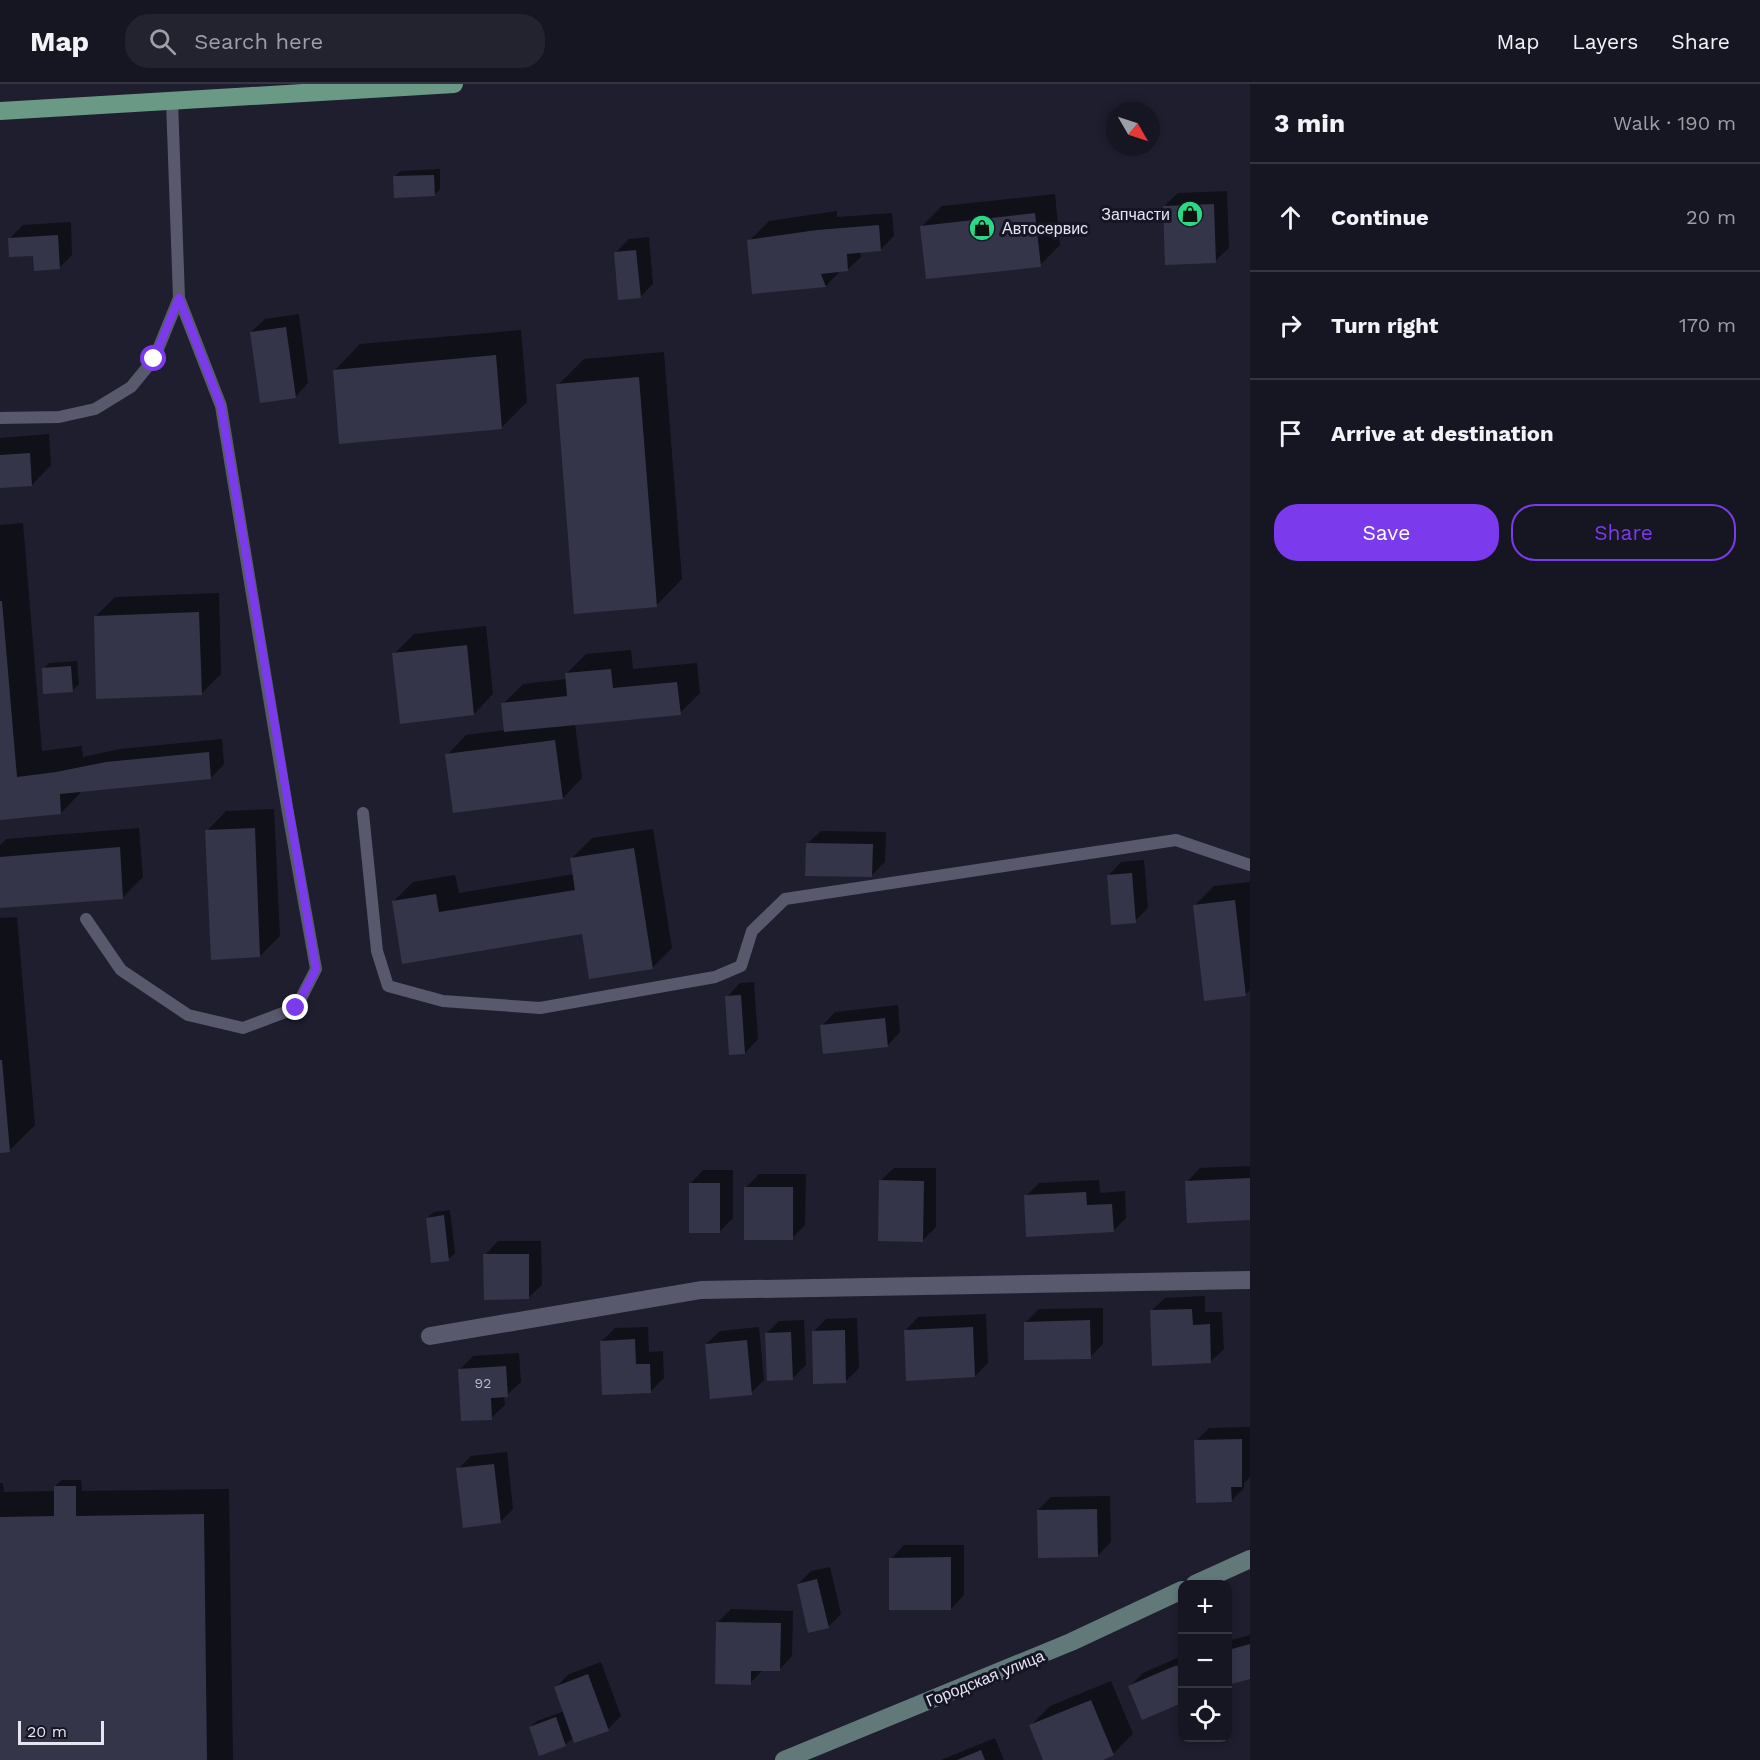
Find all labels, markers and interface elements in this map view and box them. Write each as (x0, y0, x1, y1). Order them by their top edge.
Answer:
search box (125, 14, 545, 68)
text: Map (30, 25, 89, 58)
icon: search (146, 25, 179, 58)
text: Search here (194, 29, 323, 54)
text: Map (1496, 29, 1539, 54)
text: Layers (1572, 29, 1638, 54)
text: Share (1671, 29, 1730, 54)
north arrow (1106, 102, 1160, 156)
text: 3 min (1274, 108, 1345, 138)
text: Walk · 190 m (1613, 111, 1736, 135)
shop icon: Запчасти (1175, 199, 1205, 229)
icon: ahead (1274, 201, 1307, 234)
place label: Запчасти (1101, 205, 1170, 224)
text: Continue (1331, 205, 1429, 230)
text: 20 m (1686, 205, 1736, 229)
shop icon: Автосервис (967, 213, 997, 243)
place label: Автосервис (1002, 219, 1088, 238)
icon: right (1274, 309, 1307, 342)
text: Turn right (1331, 313, 1438, 338)
text: 170 m (1679, 313, 1736, 337)
route start (140, 345, 166, 371)
icon: arrive (1274, 417, 1307, 450)
text: Arrive at destination (1331, 421, 1554, 446)
button: Save (1274, 504, 1499, 561)
button: Share (1511, 504, 1736, 561)
route end (282, 994, 308, 1020)
house number: 92 (475, 1375, 491, 1391)
map controls (1178, 1580, 1232, 1742)
button: + (1178, 1580, 1232, 1634)
button: − (1178, 1634, 1232, 1688)
street label: Городская улица (923, 1646, 1047, 1711)
button: locate (1178, 1688, 1232, 1742)
scale bar (18, 1718, 104, 1746)
text: 20 m (27, 1722, 67, 1741)

